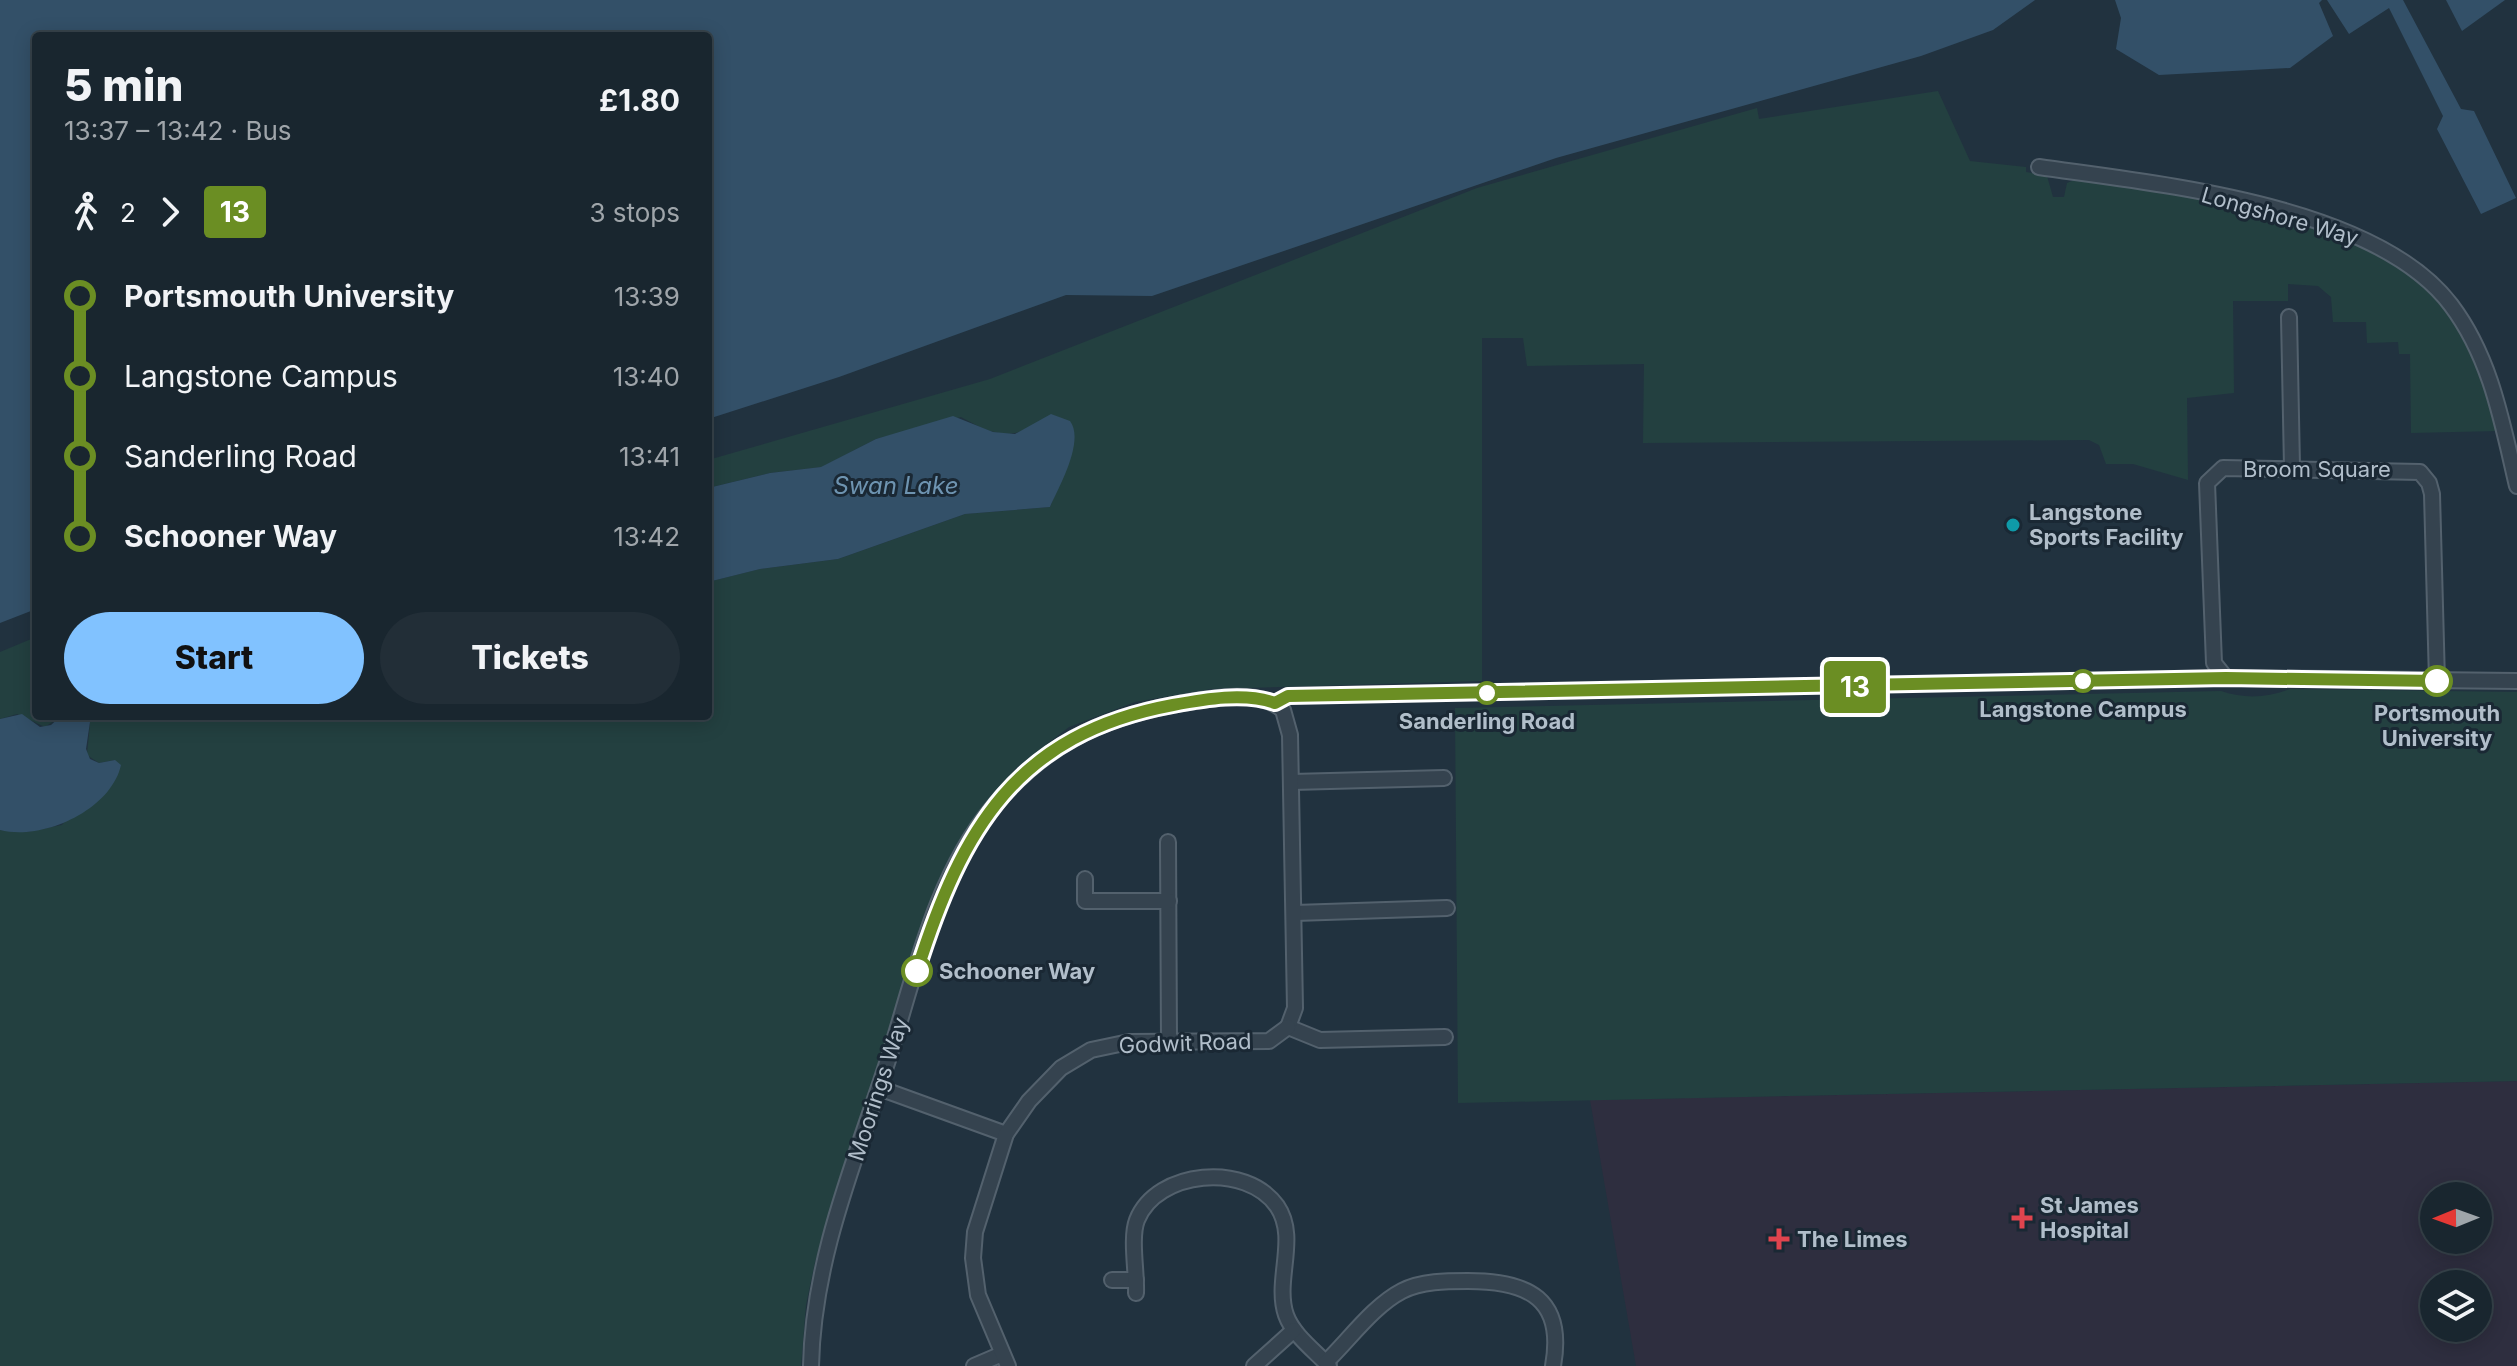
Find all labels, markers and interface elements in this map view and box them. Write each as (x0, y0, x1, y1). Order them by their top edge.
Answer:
text: 5 min (64, 58, 184, 112)
text: £1.80 (599, 82, 680, 118)
text: 13:37 – 13:42 · Bus (64, 115, 292, 146)
street label: Longshore Way (2199, 181, 2361, 251)
icon: walk (64, 190, 108, 234)
icon: forward (148, 190, 192, 234)
text: 13 (220, 195, 250, 229)
text: 2 (120, 197, 136, 228)
text: 3 stops (589, 197, 680, 228)
text: Portsmouth University (124, 278, 454, 314)
text: 13:39 (614, 281, 680, 312)
text: Langstone Campus (124, 358, 398, 394)
text: 13:40 (613, 361, 680, 392)
text: Sanderling Road (124, 438, 357, 474)
text: 13:41 (619, 441, 680, 472)
street label: Broom Square (2243, 456, 2391, 482)
water label: Swan Lake (833, 471, 959, 500)
place label: Langstone Sports Facility (2029, 499, 2184, 550)
marker: Langstone Sports Facility (2004, 516, 2022, 534)
text: Schooner Way (124, 518, 337, 554)
text: 13:42 (613, 521, 680, 552)
button: Start (64, 612, 364, 704)
button: Tickets (380, 612, 680, 704)
line badge: 13 (1819, 661, 1891, 713)
marker: Portsmouth University (2422, 666, 2452, 696)
text: 13 (1840, 670, 1870, 704)
marker: Langstone Campus (2072, 670, 2094, 692)
marker: Sanderling Road (1476, 682, 1498, 704)
place label: Langstone Campus (1979, 696, 2187, 722)
place label: Portsmouth University (2374, 700, 2500, 751)
place label: Sanderling Road (1399, 708, 1575, 734)
marker: Schooner Way (902, 956, 932, 986)
place label: Schooner Way (939, 958, 1095, 984)
street label: Moorings Way (843, 1014, 913, 1164)
street label: Godwit Road (1118, 1028, 1252, 1058)
north arrow (2420, 1182, 2492, 1254)
map controls (2420, 1182, 2492, 1342)
place label: St James Hospital (2040, 1192, 2139, 1243)
marker: St James Hospital (2011, 1207, 2033, 1229)
place label: The Limes (1797, 1226, 1908, 1252)
marker: The Limes (1768, 1228, 1790, 1250)
button: layers (2420, 1270, 2492, 1342)

